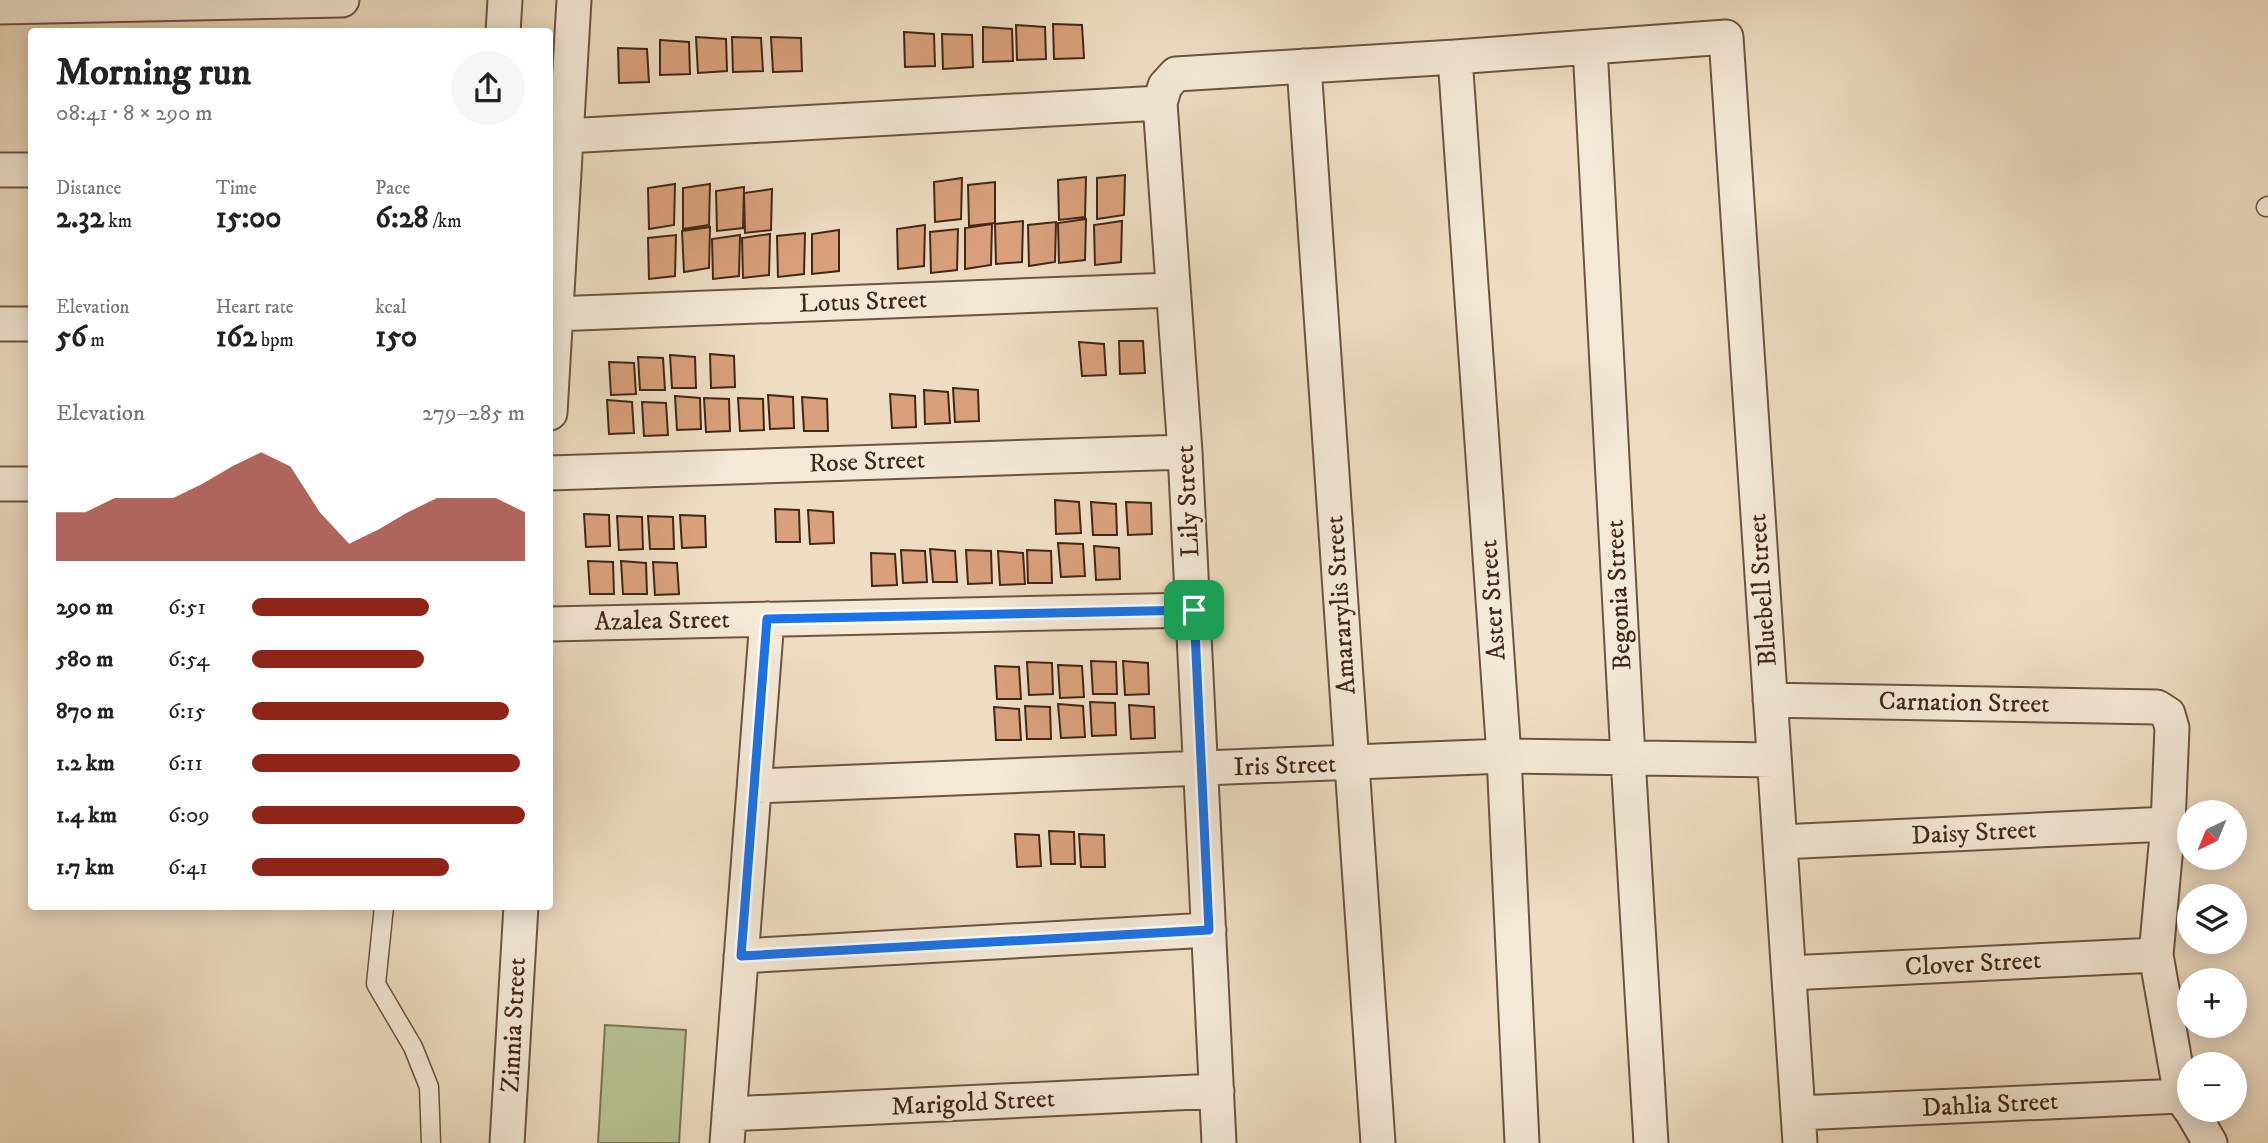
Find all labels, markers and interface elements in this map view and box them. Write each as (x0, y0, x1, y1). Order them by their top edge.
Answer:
text: Morning run (56, 49, 251, 97)
button: share (451, 51, 525, 125)
text: 08:41 · 8 × 290 m (56, 99, 213, 128)
text: Distance (56, 177, 121, 200)
text: Time (216, 177, 257, 200)
text: Pace (375, 177, 410, 200)
text: 2.32 (56, 200, 104, 237)
text: 15:00 (216, 200, 282, 237)
text: 6:28 (375, 200, 429, 237)
text: km (104, 210, 132, 233)
text: /km (429, 210, 461, 233)
street label: Lotus Street (798, 283, 928, 321)
text: Elevation (56, 296, 130, 319)
text: Heart rate (216, 296, 294, 319)
text: kcal (375, 296, 407, 319)
text: 56 (56, 319, 87, 356)
text: 162 (216, 319, 257, 356)
text: 150 (375, 319, 417, 356)
text: m (87, 329, 105, 352)
text: bpm (257, 329, 294, 352)
text: Elevation (56, 399, 145, 428)
text: 279–285 m (422, 399, 525, 428)
street label: Rose Street (808, 443, 926, 481)
street label: Lily Street (1169, 444, 1207, 558)
street label: Bluebell Street (1741, 513, 1785, 667)
street label: Amararylis Street (1318, 514, 1364, 696)
street label: Begonia Street (1599, 519, 1639, 671)
street label: Aster Street (1472, 538, 1514, 662)
pin (1164, 580, 1224, 640)
icon: arrive (1175, 591, 1213, 629)
text: 290 m (56, 593, 113, 622)
text: 6:51 (168, 593, 206, 622)
street label: Azalea Street (594, 603, 730, 639)
text: 580 m (56, 645, 113, 674)
text: 6:54 (168, 645, 209, 674)
street label: Carnation Street (1878, 685, 2050, 721)
text: 870 m (56, 697, 114, 726)
text: 6:15 (168, 697, 206, 726)
street label: Iris Street (1233, 748, 1337, 784)
text: 1.2 km (56, 749, 115, 778)
text: 6:11 (168, 749, 203, 778)
north arrow (2177, 800, 2247, 870)
map controls (2177, 800, 2247, 1122)
text: 1.4 km (56, 801, 117, 830)
text: 6:09 (168, 801, 210, 830)
street label: Daisy Street (1911, 813, 2037, 853)
text: 1.7 km (56, 853, 114, 882)
text: 6:41 (168, 853, 208, 882)
button: layers (2177, 884, 2247, 954)
street label: Clover Street (1904, 944, 2042, 984)
street label: Zinnia Street (494, 957, 534, 1093)
button: + (2177, 968, 2247, 1038)
button: − (2177, 1052, 2247, 1122)
street label: Marigold Street (890, 1082, 1056, 1124)
street label: Dahlia Street (1921, 1085, 2059, 1125)

